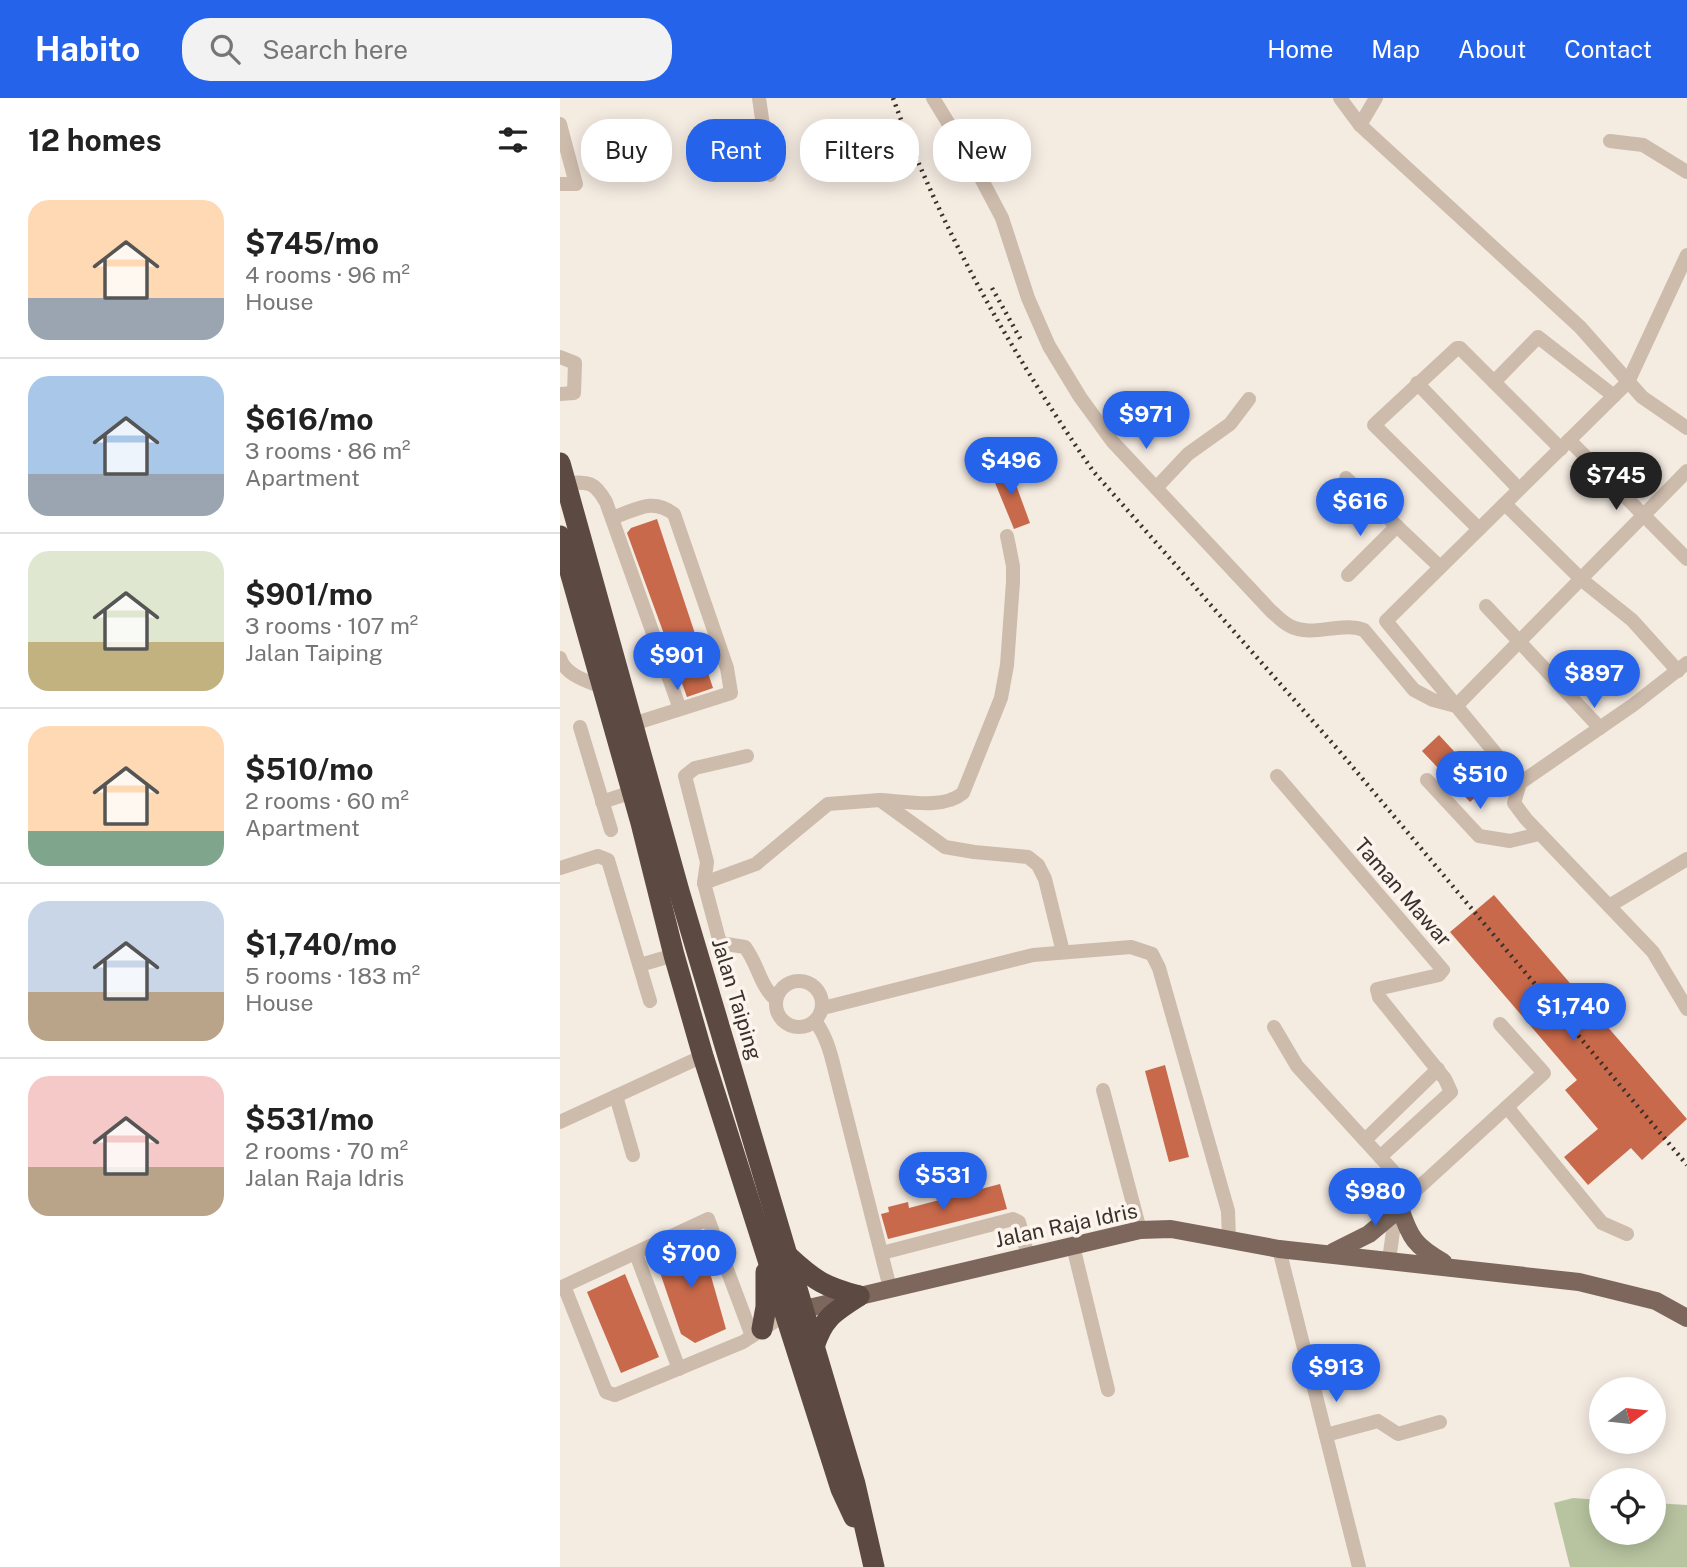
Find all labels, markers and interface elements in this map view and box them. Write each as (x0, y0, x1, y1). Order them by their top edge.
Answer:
search box (182, 18, 672, 81)
text: Habito (35, 30, 140, 68)
icon: search (206, 30, 244, 68)
text: Search here (262, 34, 408, 65)
text: Home (1267, 35, 1333, 63)
text: Map (1371, 35, 1420, 63)
text: About (1458, 35, 1526, 63)
text: Contact (1564, 35, 1652, 63)
chip: Buy (581, 119, 672, 182)
chip: Rent (686, 119, 786, 182)
chip: Filters (800, 119, 919, 182)
chip: New (933, 119, 1031, 182)
icon: filters (494, 121, 532, 159)
text: 12 homes (28, 122, 162, 158)
text: $745/mo (245, 225, 379, 261)
icon: home (84, 228, 168, 312)
text: 4 rooms · 96 m² (245, 261, 410, 288)
text: House (245, 288, 313, 315)
pin: $971 (1105, 392, 1187, 451)
text: $971 (1119, 400, 1173, 427)
text: $616/mo (245, 401, 373, 437)
icon: home (84, 404, 168, 488)
text: 3 rooms · 86 m² (245, 437, 411, 464)
pin: $496 (970, 438, 1052, 497)
text: $496 (980, 446, 1042, 473)
pin: $745 (1575, 452, 1657, 512)
text: $745 (1586, 461, 1646, 488)
text: Apartment (245, 464, 360, 491)
pin: $616 (1319, 478, 1401, 538)
text: $616 (1332, 487, 1388, 514)
text: $901/mo (245, 576, 373, 612)
icon: home (84, 579, 168, 663)
text: 3 rooms · 107 m² (245, 612, 418, 639)
pin: $901 (636, 632, 718, 692)
text: Jalan Taiping (245, 639, 383, 666)
text: $901 (649, 641, 705, 668)
pin: $897 (1553, 650, 1635, 710)
text: $897 (1564, 659, 1624, 686)
text: $510/mo (245, 751, 373, 787)
pin: $510 (1439, 752, 1521, 811)
icon: home (84, 754, 168, 838)
text: $510 (1452, 760, 1508, 787)
text: 2 rooms · 60 m² (245, 787, 409, 814)
text: Apartment (245, 814, 360, 841)
street label: Taman Mawar (1349, 833, 1457, 951)
text: $1,740/mo (245, 926, 397, 962)
icon: home (84, 929, 168, 1013)
street label: Jalan Taiping (707, 935, 767, 1063)
text: 5 rooms · 183 m² (245, 962, 420, 989)
pin: $1,740 (1516, 984, 1630, 1043)
text: House (245, 989, 313, 1016)
text: $1,740 (1536, 992, 1610, 1019)
text: $531/mo (245, 1101, 374, 1137)
icon: home (84, 1104, 168, 1188)
text: 2 rooms · 70 m² (245, 1137, 408, 1164)
pin: $531 (902, 1152, 984, 1212)
text: $531 (915, 1161, 971, 1188)
text: Jalan Raja Idris (245, 1164, 404, 1191)
pin: $980 (1334, 1168, 1416, 1228)
text: $980 (1345, 1177, 1405, 1204)
street label: Jalan Raja Idris (992, 1198, 1140, 1252)
pin: $700 (650, 1230, 732, 1290)
text: $700 (661, 1239, 721, 1266)
pin: $913 (1295, 1344, 1377, 1404)
text: $913 (1308, 1353, 1364, 1380)
north arrow (1589, 1377, 1666, 1454)
map controls (1589, 1377, 1666, 1545)
button: locate (1589, 1468, 1666, 1545)

